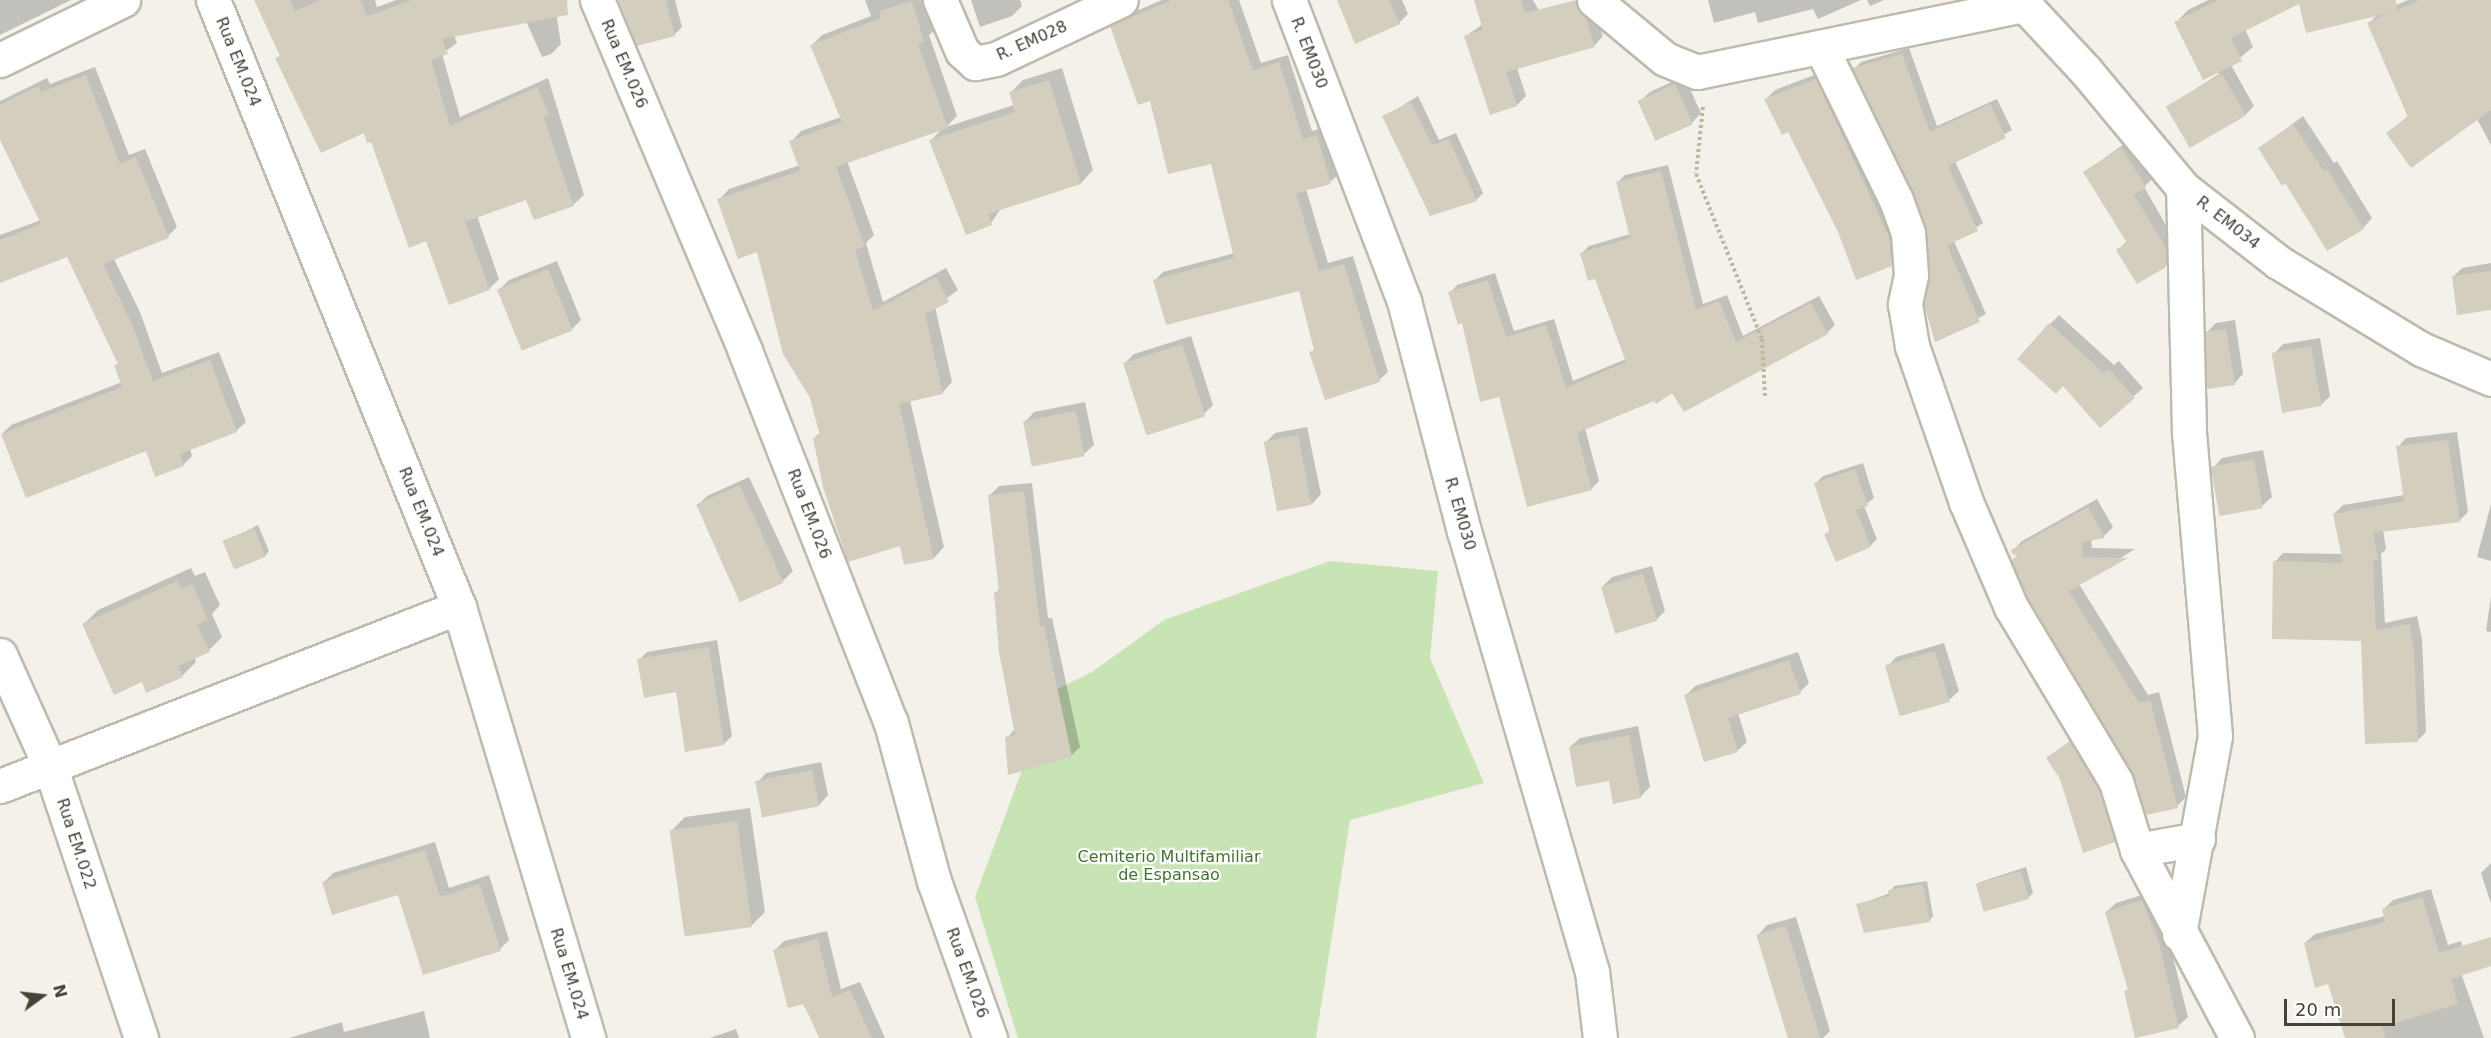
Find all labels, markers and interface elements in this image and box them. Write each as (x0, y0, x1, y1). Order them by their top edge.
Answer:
street label: Rua EM.024 (211, 14, 265, 110)
street label: R. EM030 (1287, 14, 1331, 92)
street label: Rua EM.026 (597, 17, 651, 111)
street label: R. EM028 (994, 17, 1070, 65)
street label: R. EM034 (2192, 192, 2264, 254)
street label: Rua EM.024 (394, 464, 448, 560)
street label: Rua EM.026 (783, 466, 835, 562)
street label: R. EM030 (1440, 475, 1480, 553)
street label: Rua EM.022 (52, 796, 100, 892)
park label: Cemiterio Multifamiliar de Espansao (1078, 847, 1260, 885)
street label: Rua EM.026 (942, 925, 992, 1021)
street label: Rua EM.024 (546, 926, 592, 1022)
north arrow (12, 966, 72, 1026)
text: N (49, 982, 71, 1000)
scale bar (2287, 987, 2398, 1025)
text: 20 m (2295, 999, 2341, 1020)

